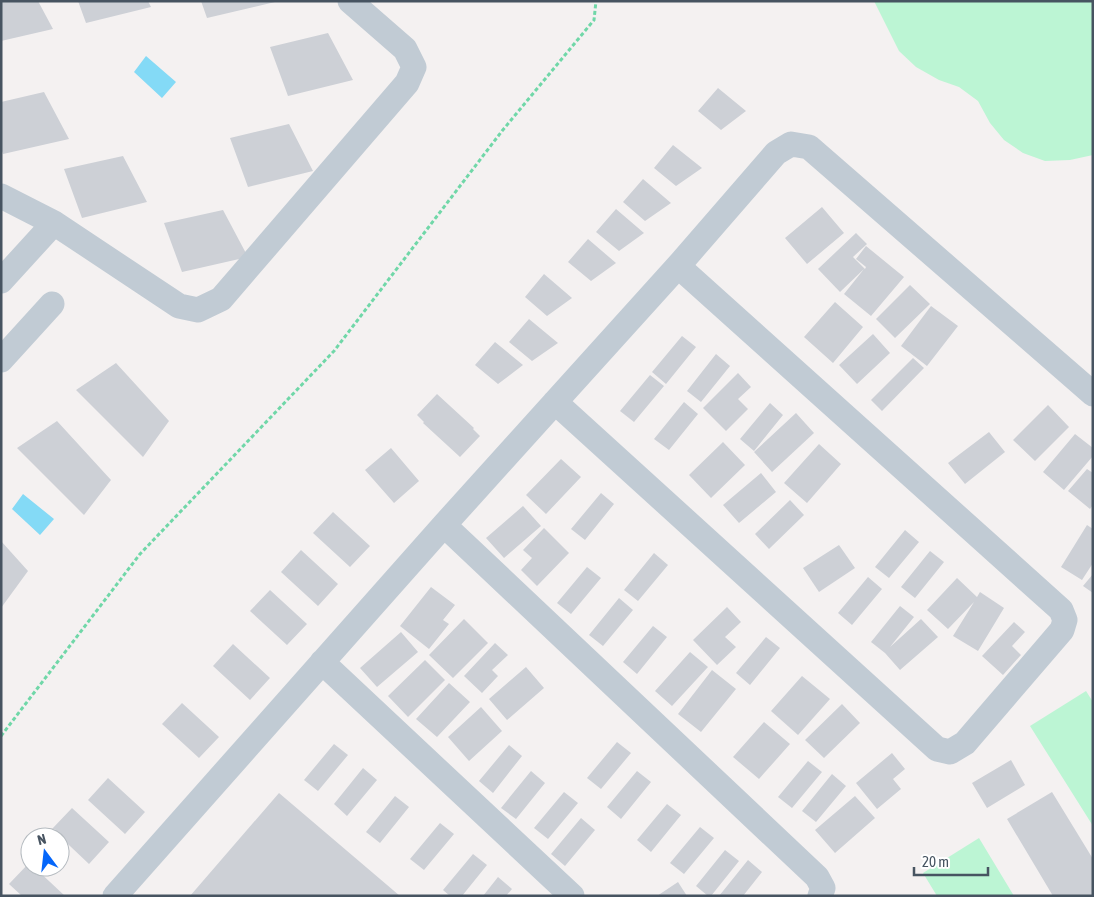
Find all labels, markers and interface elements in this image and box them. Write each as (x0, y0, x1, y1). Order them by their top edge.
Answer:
north arrow (20, 827, 70, 877)
text: N (36, 831, 48, 848)
scale bar (914, 844, 988, 876)
text: 20 m (922, 853, 949, 870)

